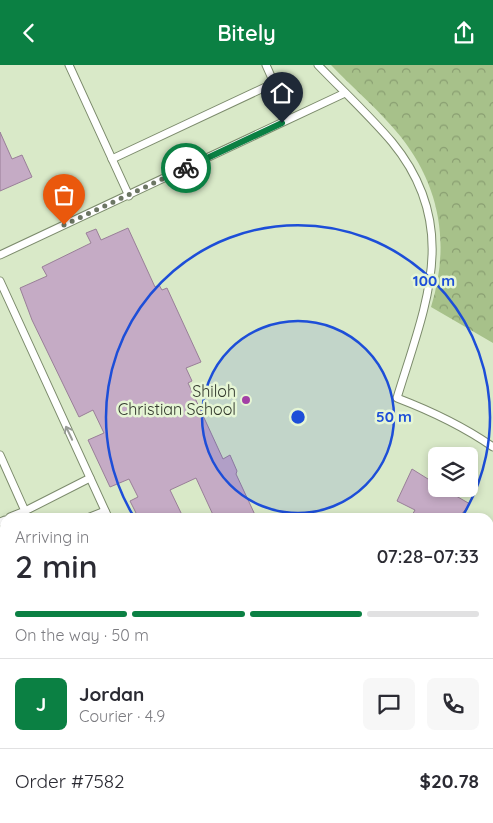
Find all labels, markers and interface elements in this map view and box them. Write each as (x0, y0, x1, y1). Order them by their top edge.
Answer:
icon: back (15, 19, 43, 47)
text: Bitely (217, 19, 276, 47)
icon: share (450, 19, 478, 47)
pin (261, 72, 303, 123)
icon: home (268, 79, 296, 107)
courier (161, 143, 211, 193)
icon: bike (172, 154, 200, 182)
pin (43, 174, 85, 225)
icon: bag (50, 181, 78, 209)
text: 100 m (413, 271, 455, 290)
place label: Shiloh Christian School (118, 381, 236, 419)
marker: Shiloh Christian School (240, 394, 252, 406)
text: 50 m (376, 407, 412, 426)
centre of rings (289, 408, 307, 426)
one-way arrow (64, 426, 74, 441)
map controls (428, 447, 478, 497)
button: layers (428, 447, 478, 497)
text: Arriving in (15, 527, 89, 547)
text: 07:28–07:33 (377, 544, 479, 568)
text: 2 min (15, 546, 98, 586)
text: On the way · 50 m (15, 625, 149, 645)
button: chat (363, 678, 415, 730)
button: phone (427, 678, 479, 730)
text: Jordan (79, 682, 144, 706)
text: J (36, 692, 46, 716)
text: Courier · 4.9 (79, 706, 165, 726)
text: Order #7582 (15, 769, 125, 793)
text: $20.78 (420, 769, 479, 793)

